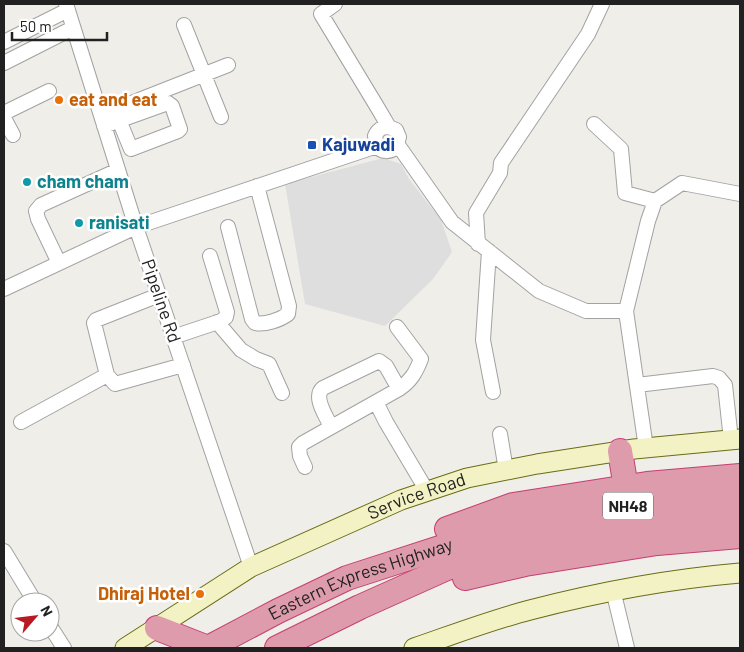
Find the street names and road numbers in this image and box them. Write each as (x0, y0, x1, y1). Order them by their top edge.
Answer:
street label: Pipeline Rd (137, 256, 187, 345)
street label: Service Road (364, 467, 468, 524)
road number: NH48 (603, 492, 653, 520)
street label: Eastern Express Highway (264, 533, 455, 624)

